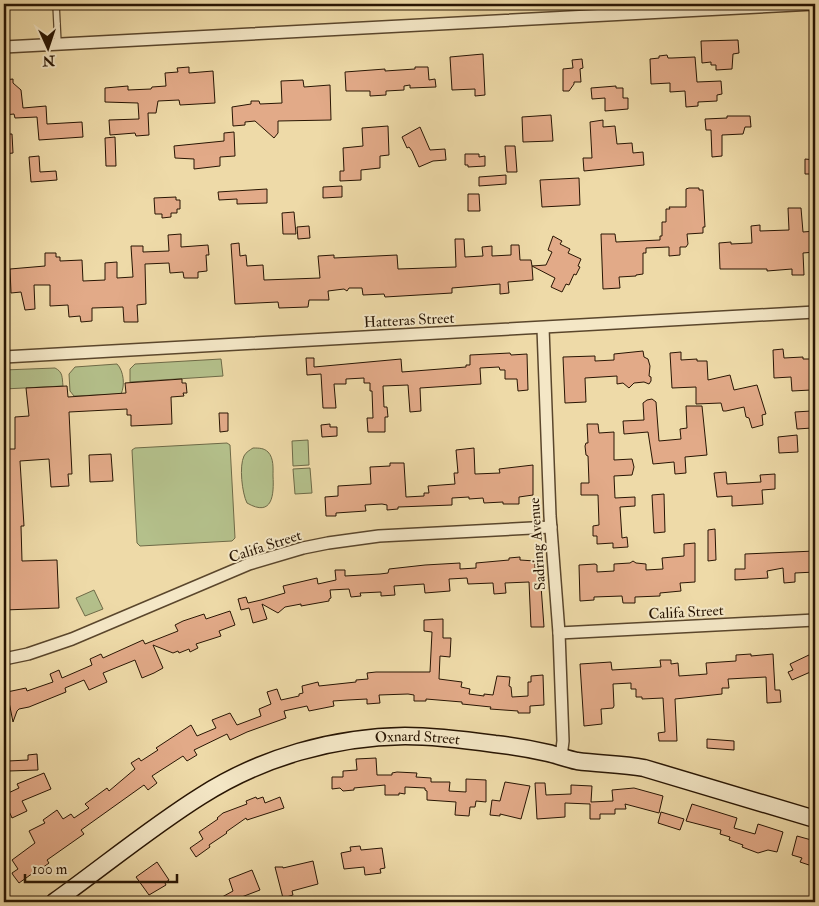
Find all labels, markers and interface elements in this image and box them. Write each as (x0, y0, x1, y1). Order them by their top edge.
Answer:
north arrow (22, 22, 72, 72)
text: N (41, 52, 56, 69)
street label: Hatteras Street (363, 309, 455, 332)
street label: Sadring Avenue (525, 497, 550, 591)
street label: Califa Street (226, 526, 304, 567)
street label: Califa Street (648, 601, 724, 624)
street label: Oxnard Street (374, 727, 461, 749)
scale bar (25, 851, 178, 883)
text: 100 m (32, 860, 68, 879)

